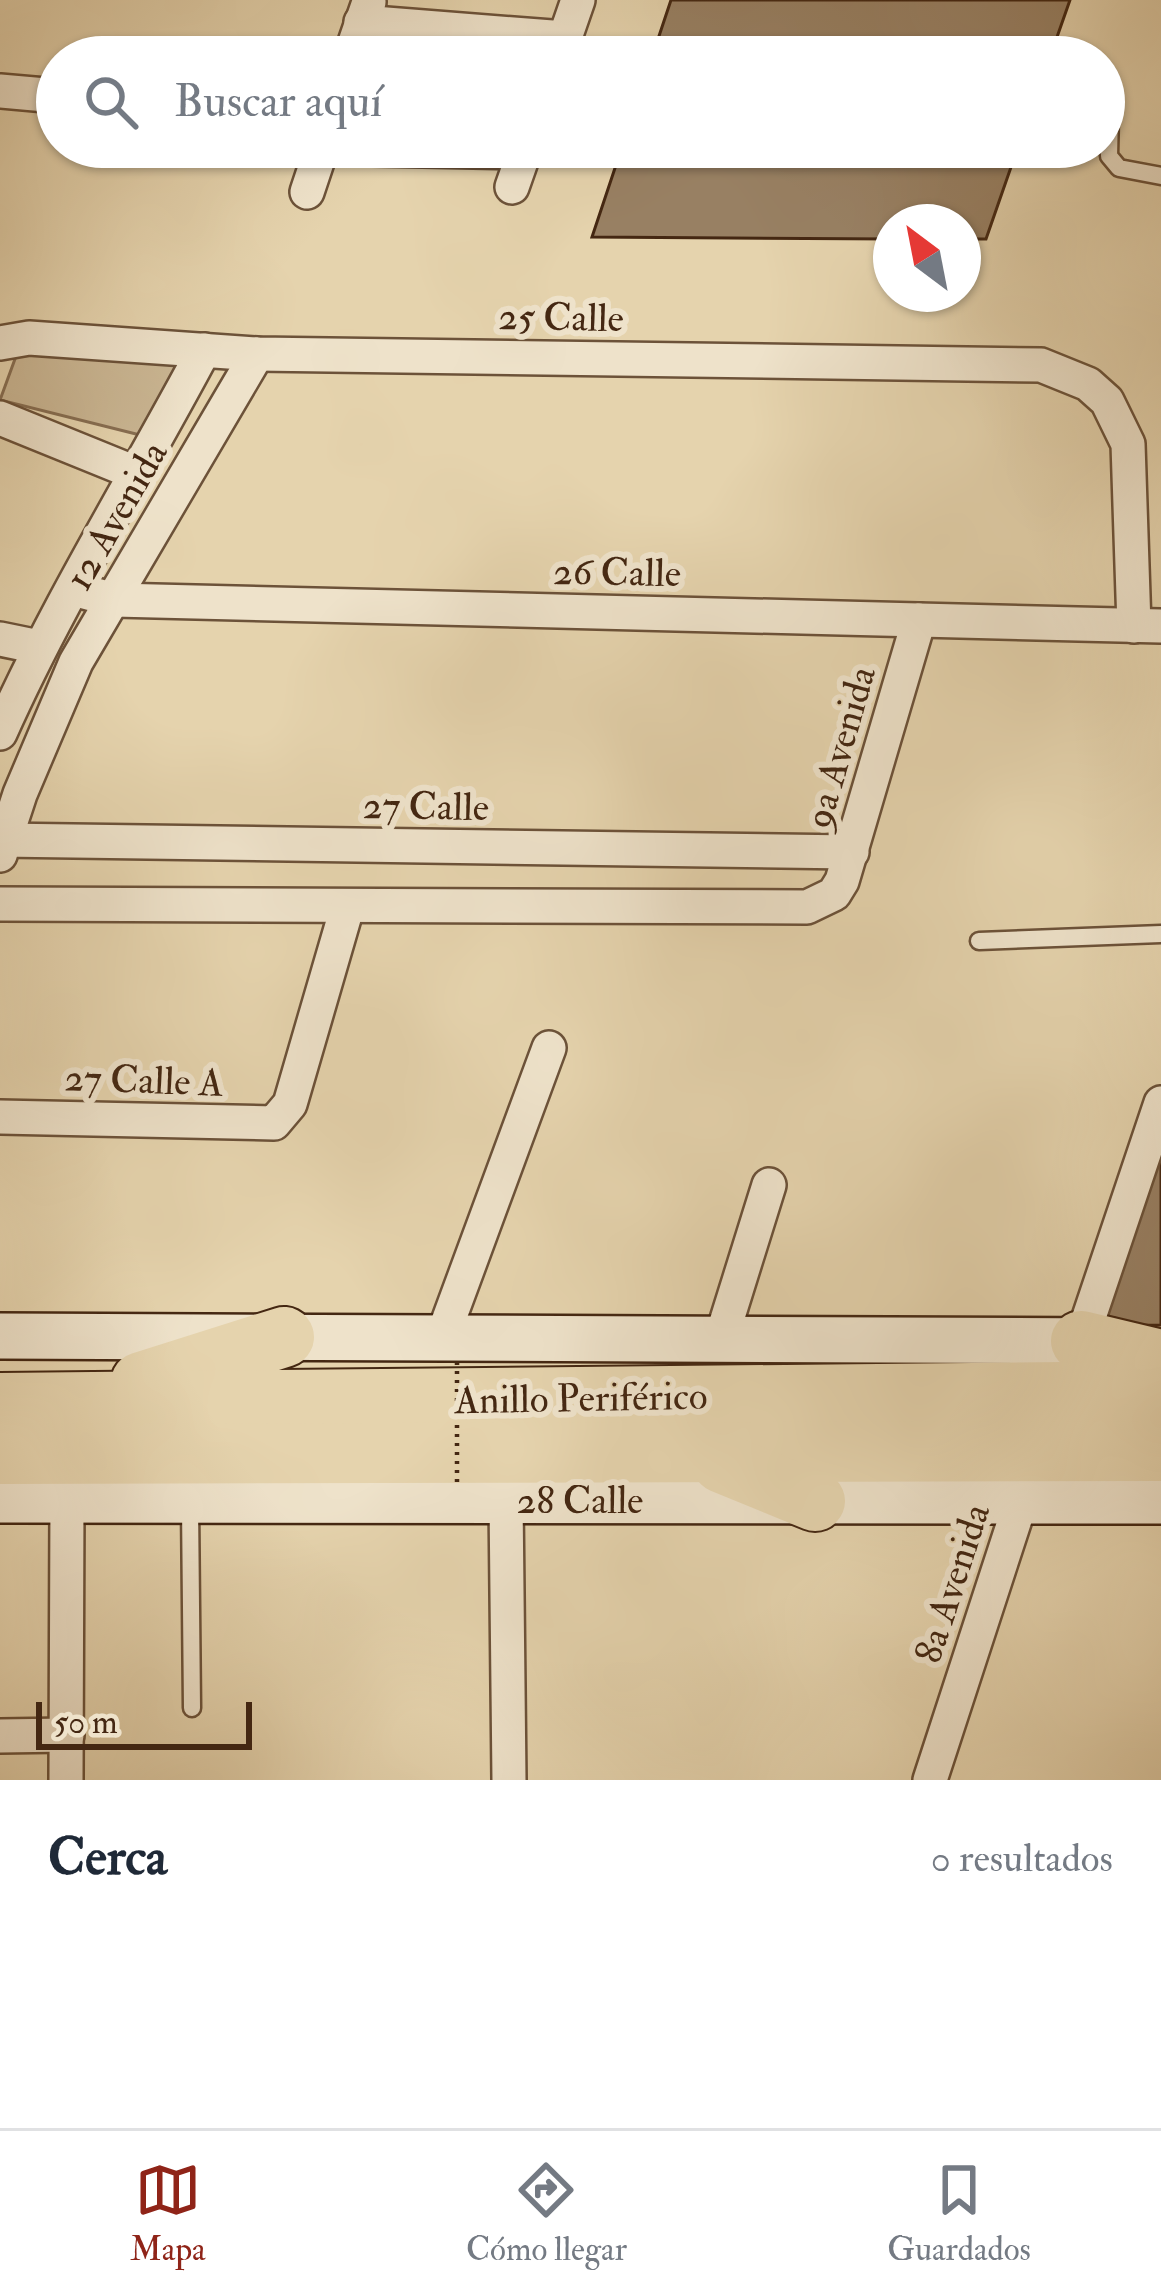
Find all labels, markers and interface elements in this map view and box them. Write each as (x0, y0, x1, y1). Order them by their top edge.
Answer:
search box (36, 36, 1125, 168)
icon: search (78, 69, 144, 135)
text: Buscar aquí (174, 74, 382, 130)
north arrow (873, 204, 981, 312)
street label: 25 Calle (498, 292, 624, 343)
street label: 12 Avenida (54, 432, 179, 599)
street label: 26 Calle (552, 547, 681, 598)
street label: 9a Avenida (793, 660, 887, 837)
street label: 27 Calle (362, 781, 490, 832)
street label: 27 Calle A (63, 1053, 225, 1108)
street label: Anillo Periférico (453, 1372, 708, 1425)
street label: 28 Calle (517, 1476, 643, 1525)
street label: 8a Avenida (904, 1497, 1001, 1669)
scale bar (36, 1696, 252, 1749)
text: 50 m (54, 1702, 118, 1743)
text: Cerca (48, 1826, 167, 1890)
text: 0 resultados (931, 1834, 1113, 1883)
tab: Mapa (130, 2157, 206, 2270)
tab: Cómo llegar (466, 2157, 627, 2270)
tab: Guardados (887, 2157, 1031, 2270)

